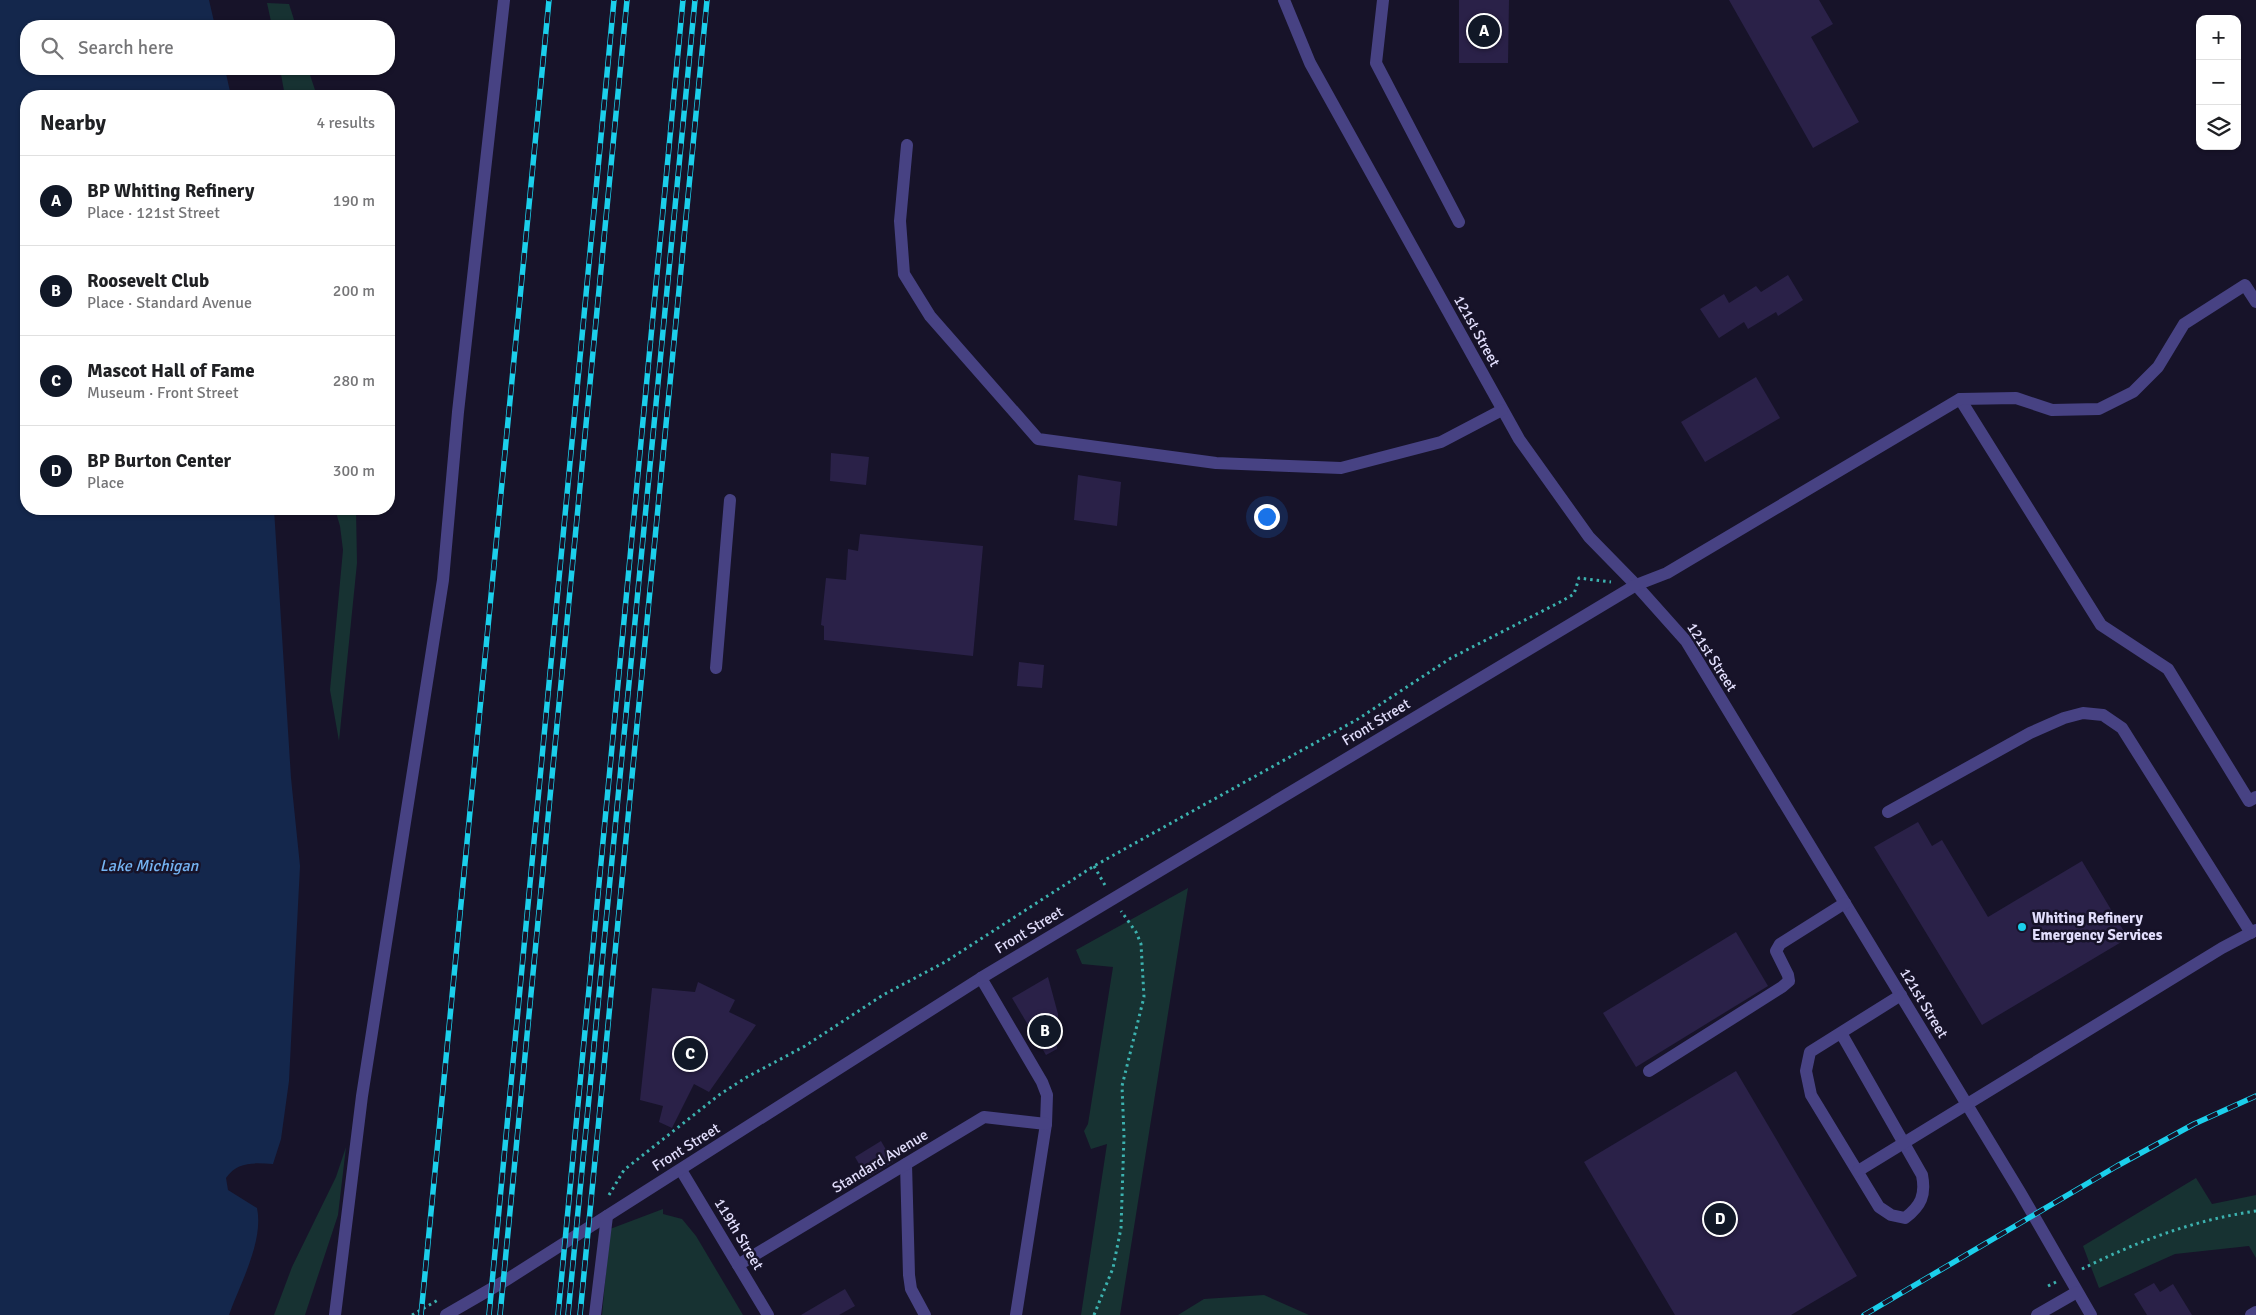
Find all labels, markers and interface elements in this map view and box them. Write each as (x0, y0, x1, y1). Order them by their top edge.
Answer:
pin: A (1468, 12, 1500, 50)
map controls (2196, 15, 2241, 150)
button: + (2196, 15, 2241, 60)
search box (20, 20, 395, 75)
icon: search (38, 34, 66, 62)
text: Search here (78, 36, 174, 60)
button: − (2196, 60, 2241, 105)
button: layers (2196, 105, 2241, 150)
text: Nearby (40, 110, 106, 136)
text: 4 results (316, 113, 375, 133)
text: BP Whiting Refinery (87, 179, 254, 203)
text: A (51, 191, 61, 211)
text: 190 m (333, 191, 375, 211)
text: Place · 121st Street (87, 203, 220, 223)
text: Roosevelt Club (87, 269, 209, 293)
text: B (51, 281, 61, 301)
text: 200 m (333, 281, 375, 301)
street label: 121st Street (1450, 292, 1504, 370)
text: Place · Standard Avenue (87, 293, 252, 313)
text: Mascot Hall of Fame (87, 359, 255, 383)
text: C (51, 371, 61, 391)
text: 280 m (333, 371, 375, 391)
text: Museum · Front Street (87, 383, 239, 403)
text: BP Burton Center (87, 449, 231, 473)
text: D (51, 461, 61, 481)
text: 300 m (333, 461, 375, 481)
text: Place (87, 473, 124, 493)
your location (1254, 504, 1280, 530)
street label: 121st Street (1683, 619, 1741, 695)
street label: Front Street (1339, 695, 1413, 749)
water label: Lake Michigan (100, 856, 200, 876)
street label: Front Street (992, 903, 1066, 957)
place label: Whiting Refinery Emergency Services (2032, 909, 2163, 944)
marker: Whiting Refinery Emergency Services (2016, 921, 2028, 933)
street label: 121st Street (1896, 965, 1952, 1041)
pin: B (1029, 1012, 1061, 1050)
pin: C (674, 1035, 706, 1073)
street label: Front Street (649, 1119, 723, 1175)
street label: Standard Avenue (829, 1125, 931, 1197)
street label: 119th Street (711, 1195, 767, 1273)
pin: D (1704, 1200, 1736, 1238)

